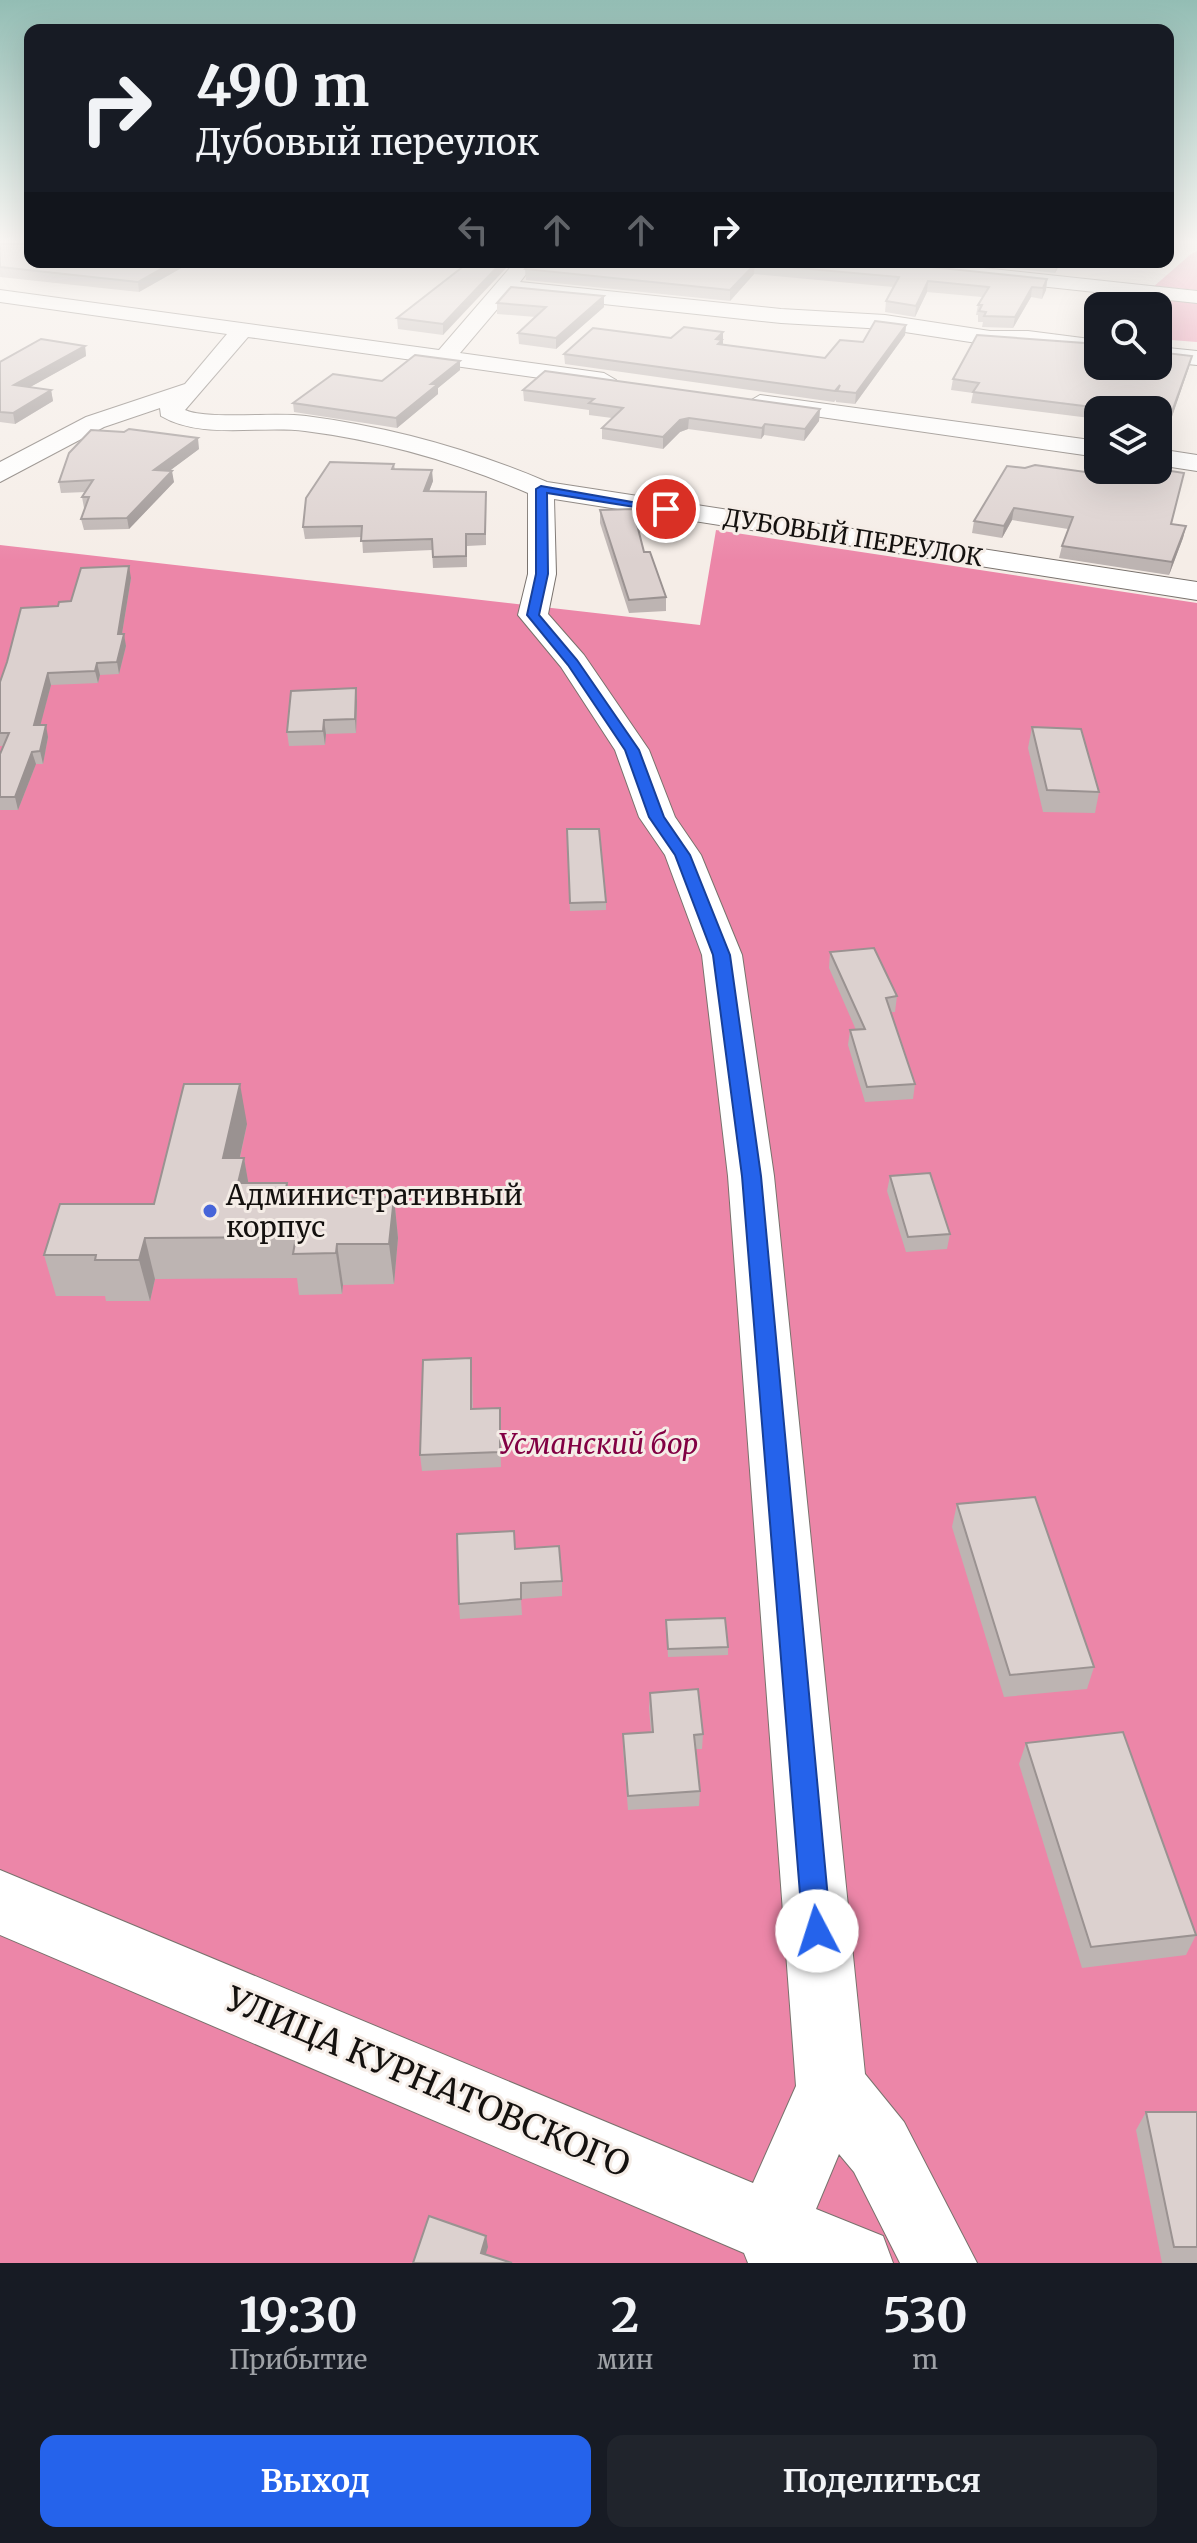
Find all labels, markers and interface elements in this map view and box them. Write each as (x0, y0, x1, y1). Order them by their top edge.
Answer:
text: 490 m (196, 51, 369, 121)
icon: right (64, 56, 168, 160)
text: Дубовый переулок (196, 120, 539, 165)
icon: left (451, 208, 495, 252)
icon: ahead (535, 208, 579, 252)
icon: ahead (619, 208, 663, 252)
icon: right (703, 208, 747, 252)
map controls (1084, 292, 1172, 484)
button: search (1084, 292, 1172, 380)
button: layers (1084, 396, 1172, 484)
pin (632, 475, 700, 543)
icon: arrive (644, 487, 688, 531)
street label: ДУБОВЫЙ ПЕРЕУЛОК (721, 502, 985, 573)
place label: Административный корпус (225, 1177, 523, 1245)
marker: Административный корпус (201, 1202, 219, 1220)
park label: Усманский бор (498, 1426, 698, 1462)
position arrow (775, 1889, 859, 1973)
street label: УЛИЦА КУРНАТОВСКОГО (219, 1977, 636, 2186)
text: 19:30 (239, 2285, 358, 2345)
text: 2 (611, 2285, 639, 2345)
text: 530 (883, 2285, 968, 2345)
text: Прибытие (229, 2343, 367, 2376)
text: мин (597, 2343, 653, 2376)
text: m (912, 2343, 938, 2376)
button: Выход (40, 2435, 591, 2527)
button: Поделиться (607, 2435, 1157, 2527)

